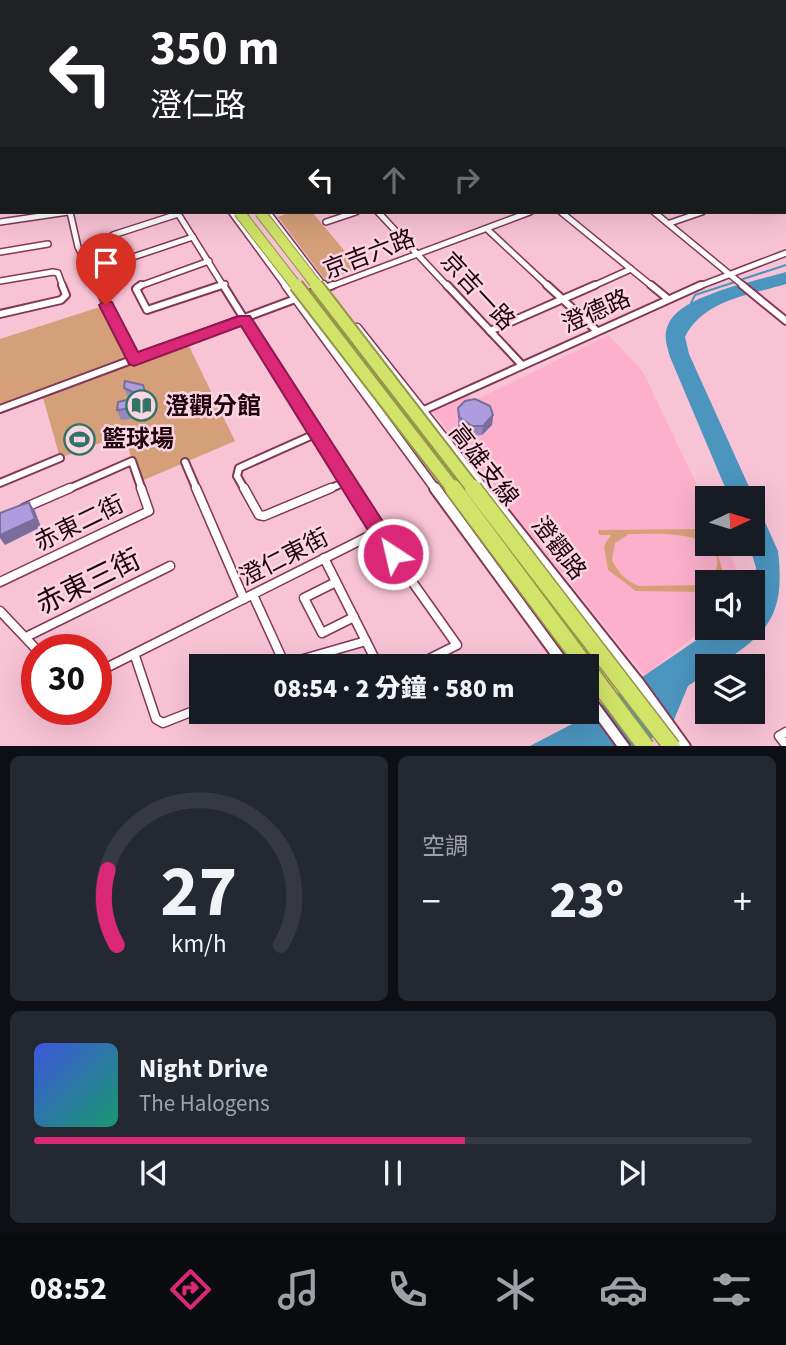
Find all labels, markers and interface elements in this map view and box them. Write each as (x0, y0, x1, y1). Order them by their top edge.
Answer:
text: 350 m (150, 14, 279, 84)
icon: left (35, 28, 126, 119)
text: 澄仁路 (150, 83, 246, 129)
icon: left (302, 161, 340, 199)
icon: ahead (375, 161, 413, 199)
icon: right (448, 161, 486, 199)
street label: 京吉六路 (318, 221, 420, 288)
pin (76, 233, 136, 305)
icon: arrive (87, 244, 125, 282)
street label: 京吉一路 (432, 244, 523, 338)
street label: 澄德路 (556, 281, 636, 342)
library icon: 澄觀分館 (125, 389, 159, 423)
place label: 澄觀分館 (165, 389, 261, 424)
street label: 高雄支線 (440, 417, 527, 514)
sports icon: 籃球場 (62, 422, 96, 456)
place label: 籃球場 (102, 422, 174, 457)
north arrow (695, 486, 765, 556)
map controls (695, 486, 765, 724)
street label: 赤東二街 (28, 487, 130, 560)
street label: 澄觀路 (523, 509, 595, 587)
position arrow (356, 517, 430, 591)
street label: 澄仁東街 (234, 520, 335, 595)
street label: 赤東三街 (29, 539, 148, 624)
button: sound (695, 570, 765, 640)
speed limit sign: 30 (21, 634, 112, 725)
button: layers (695, 654, 765, 724)
text: 08:54 · 2 分鐘 · 580 m (274, 670, 514, 707)
text: 空調 (422, 830, 468, 863)
text: 27 (161, 840, 237, 944)
text: 23° (550, 864, 624, 938)
text: − (422, 875, 441, 929)
text: + (733, 875, 752, 929)
text: km/h (171, 925, 227, 961)
text: Night Drive (139, 1050, 268, 1087)
text: The Halogens (139, 1087, 270, 1120)
icon: previous (135, 1154, 173, 1192)
icon: pause (374, 1154, 412, 1192)
icon: next (613, 1154, 651, 1192)
icon: directions (166, 1265, 215, 1314)
icon: music (274, 1265, 323, 1314)
icon: phone (383, 1265, 432, 1314)
icon: climate (491, 1265, 540, 1314)
icon: car (599, 1265, 648, 1314)
icon: filters (707, 1265, 756, 1314)
text: 08:52 (30, 1266, 107, 1312)

